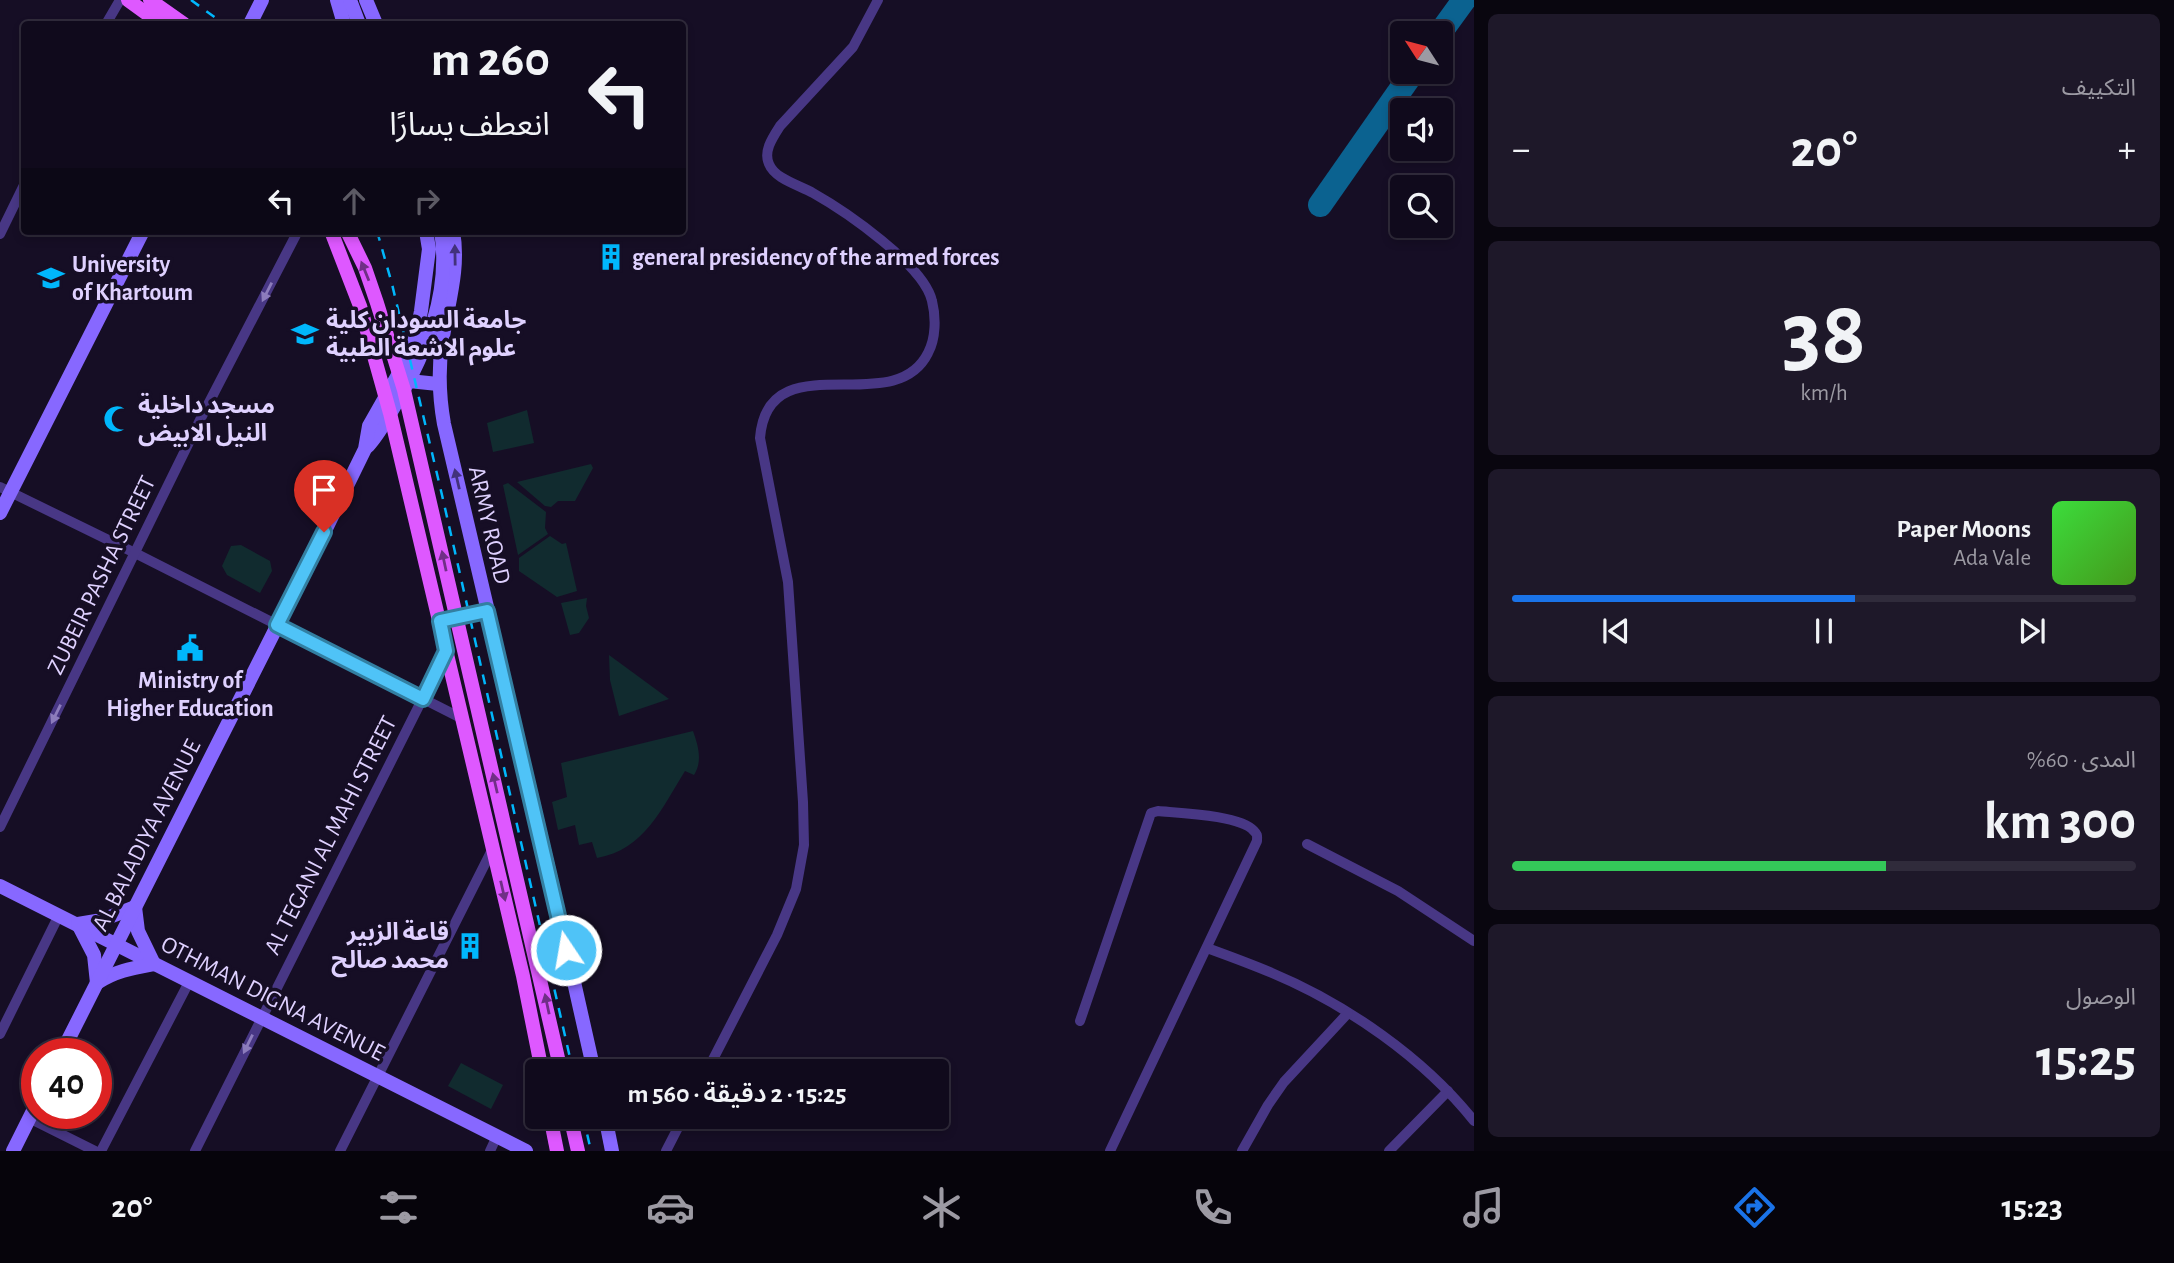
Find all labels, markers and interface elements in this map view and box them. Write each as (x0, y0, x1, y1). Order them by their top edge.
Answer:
north arrow (1390, 21, 1452, 84)
map controls (1390, 21, 1453, 238)
text: 260 m (431, 36, 550, 85)
icon: left (574, 49, 665, 140)
text: التكييف (2062, 77, 2136, 100)
button: sound (1390, 98, 1453, 161)
text: انعطف يسارًا (389, 109, 550, 141)
text: 20° (1791, 124, 1857, 176)
text: − (1512, 131, 1530, 169)
text: + (2118, 131, 2136, 169)
button: search (1390, 175, 1453, 238)
icon: left (262, 182, 300, 220)
icon: ahead (335, 182, 373, 220)
icon: right (408, 182, 446, 220)
building icon: general presidency of the armed forces (596, 242, 626, 272)
one-way arrow (449, 244, 461, 266)
place label: general presidency of the armed forces (632, 246, 1000, 270)
place label: University of Khartoum (72, 253, 193, 305)
one-way arrow (360, 260, 371, 281)
school or university icon: University of Khartoum (36, 263, 66, 293)
one-way arrow (261, 282, 273, 301)
text: 38 (1782, 289, 1866, 380)
place label: جامعة السودان كلية علوم الاشعة الطبية (326, 307, 526, 366)
school or university icon: جامعة السودان كلية علوم الاشعة الطبية (290, 319, 320, 349)
text: km/h (1800, 382, 1848, 405)
place label: مسجد داخلية النيل الابيض (138, 392, 275, 447)
mosque icon: مسجد داخلية النيل الابيض (102, 404, 132, 434)
pin (294, 460, 354, 532)
street label: ARMY ROAD (464, 464, 514, 586)
one-way arrow (451, 468, 462, 490)
icon: arrive (305, 471, 343, 509)
street label: ZUBEIR PASHA STREET (43, 472, 160, 678)
text: Paper Moons (1896, 516, 2031, 542)
text: Ada Vale (1953, 547, 2031, 570)
one-way arrow (438, 550, 449, 572)
icon: previous (1597, 612, 1635, 650)
icon: pause (1805, 612, 1843, 650)
icon: next (2013, 612, 2051, 650)
public building icon: Ministry of Higher Education (175, 633, 205, 663)
place label: Ministry of Higher Education (106, 669, 274, 721)
one-way arrow (50, 704, 61, 724)
street label: AL TEGANI AL MAHI STREET (260, 712, 402, 959)
street label: AL BALADIYA AVENUE (88, 736, 206, 935)
text: المدى · 60% (2027, 749, 2136, 772)
one-way arrow (489, 772, 500, 794)
text: 300 km (1984, 796, 2136, 848)
one-way arrow (497, 880, 508, 902)
position arrow (529, 913, 603, 987)
place label: قاعة الزبير محمد صالح (331, 919, 449, 978)
building icon: قاعة الزبير محمد صالح (455, 931, 485, 961)
street label: OTHMAN DIGNA AVENUE (157, 932, 389, 1066)
text: الوصول (2066, 986, 2136, 1009)
one-way arrow (541, 993, 552, 1015)
text: 15:25 (2036, 1033, 2136, 1085)
one-way arrow (243, 1034, 254, 1054)
speed limit sign: 40 (21, 1038, 112, 1129)
text: 15:25 · 2 دقيقة · 560 m (627, 1081, 847, 1107)
icon: filters (374, 1183, 423, 1232)
icon: car (646, 1183, 695, 1232)
icon: climate (917, 1183, 966, 1232)
icon: phone (1188, 1183, 1237, 1232)
icon: music (1459, 1183, 1508, 1232)
icon: directions (1730, 1183, 1779, 1232)
text: 20° (111, 1191, 152, 1223)
text: 15:23 (2001, 1191, 2063, 1223)

